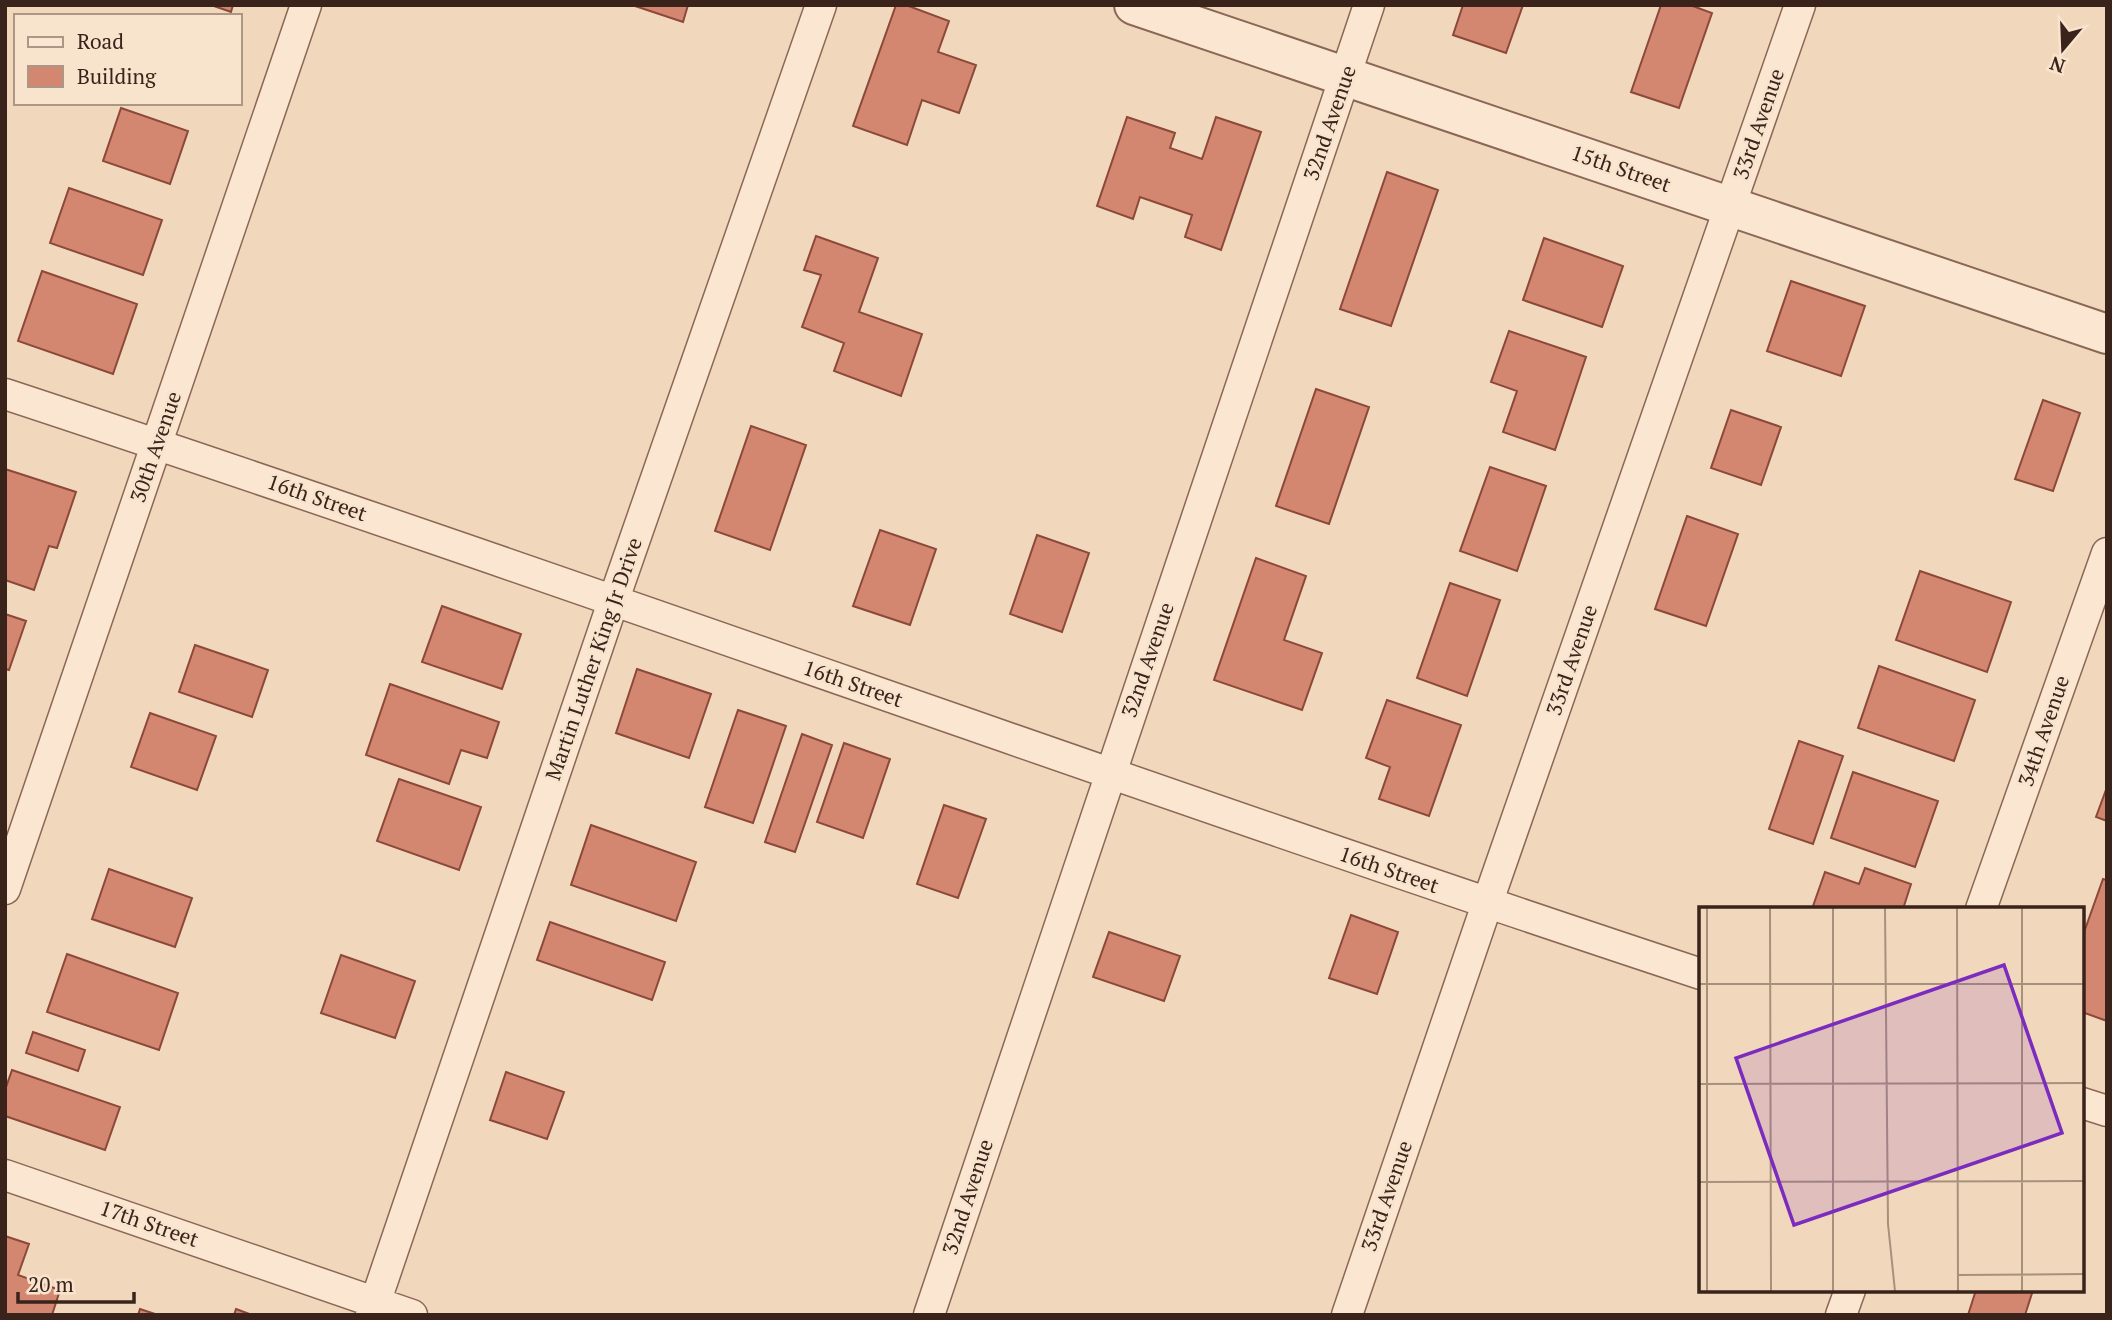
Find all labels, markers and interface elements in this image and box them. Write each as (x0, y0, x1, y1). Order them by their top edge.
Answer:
legend (14, 14, 242, 105)
north arrow (2028, 14, 2098, 84)
text: Road (77, 27, 124, 55)
text: N (2046, 51, 2068, 80)
street label: 32nd Avenue (1296, 61, 1362, 184)
text: Building (77, 62, 157, 90)
street label: 33rd Avenue (1726, 64, 1790, 183)
street label: 15th Street (1568, 138, 1675, 198)
street label: 30th Avenue (123, 387, 187, 506)
street label: 16th Street (264, 467, 371, 527)
street label: Martin Luther King Jr Drive (538, 534, 648, 784)
street label: 32nd Avenue (1114, 598, 1180, 721)
street label: 33rd Avenue (1539, 600, 1603, 719)
street label: 16th Street (800, 653, 907, 713)
street label: 34th Avenue (2011, 671, 2075, 790)
street label: 16th Street (1336, 839, 1443, 899)
inset map (1699, 907, 2084, 1292)
street label: 32nd Avenue (935, 1135, 999, 1258)
street label: 33rd Avenue (1354, 1136, 1418, 1255)
street label: 17th Street (96, 1193, 203, 1253)
scale bar (18, 1260, 133, 1304)
text: 20 m (28, 1270, 74, 1298)

